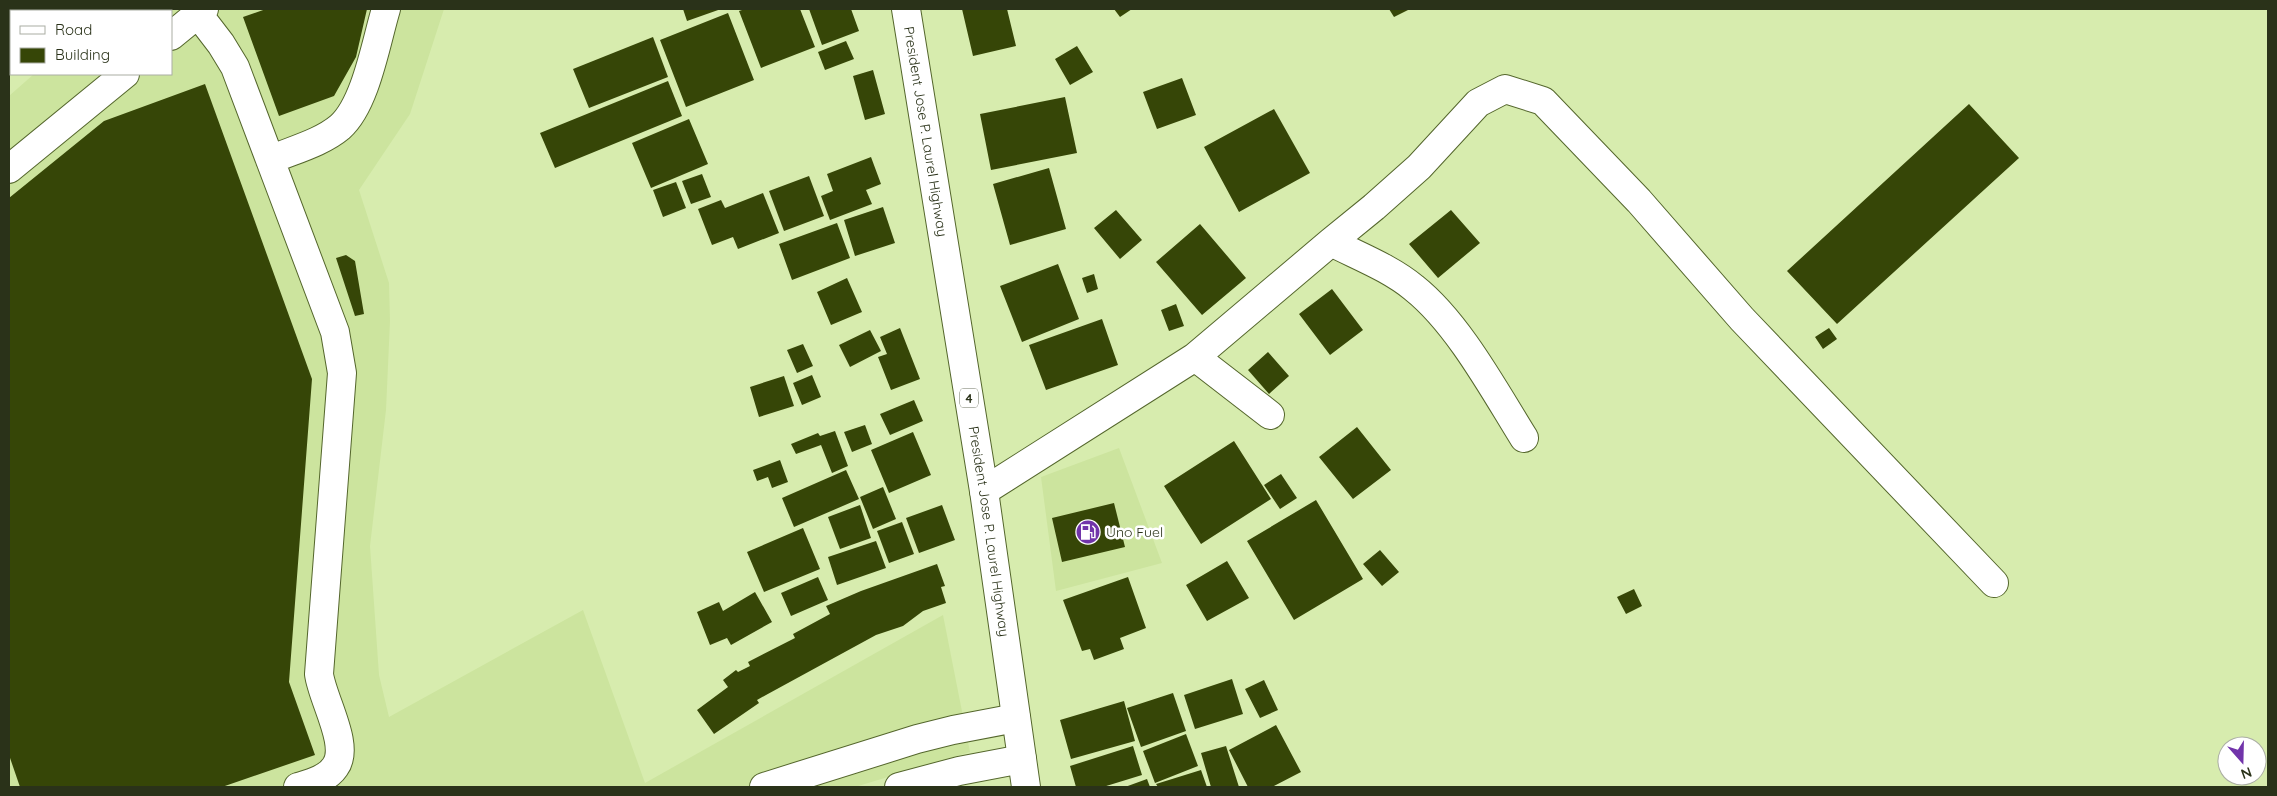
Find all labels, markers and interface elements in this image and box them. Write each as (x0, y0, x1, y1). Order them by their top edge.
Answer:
legend (10, 10, 172, 75)
text: Road (55, 20, 92, 39)
street label: President Jose P. Laurel Highway (900, 25, 952, 238)
text: Building (55, 45, 110, 64)
road number: 4 (960, 388, 978, 408)
street label: President Jose P. Laurel Highway (965, 425, 1014, 638)
fuel station icon: Uno Fuel (1075, 519, 1101, 545)
place label: Uno Fuel (1106, 523, 1163, 541)
north arrow (2217, 736, 2267, 786)
text: N (2239, 763, 2254, 783)

